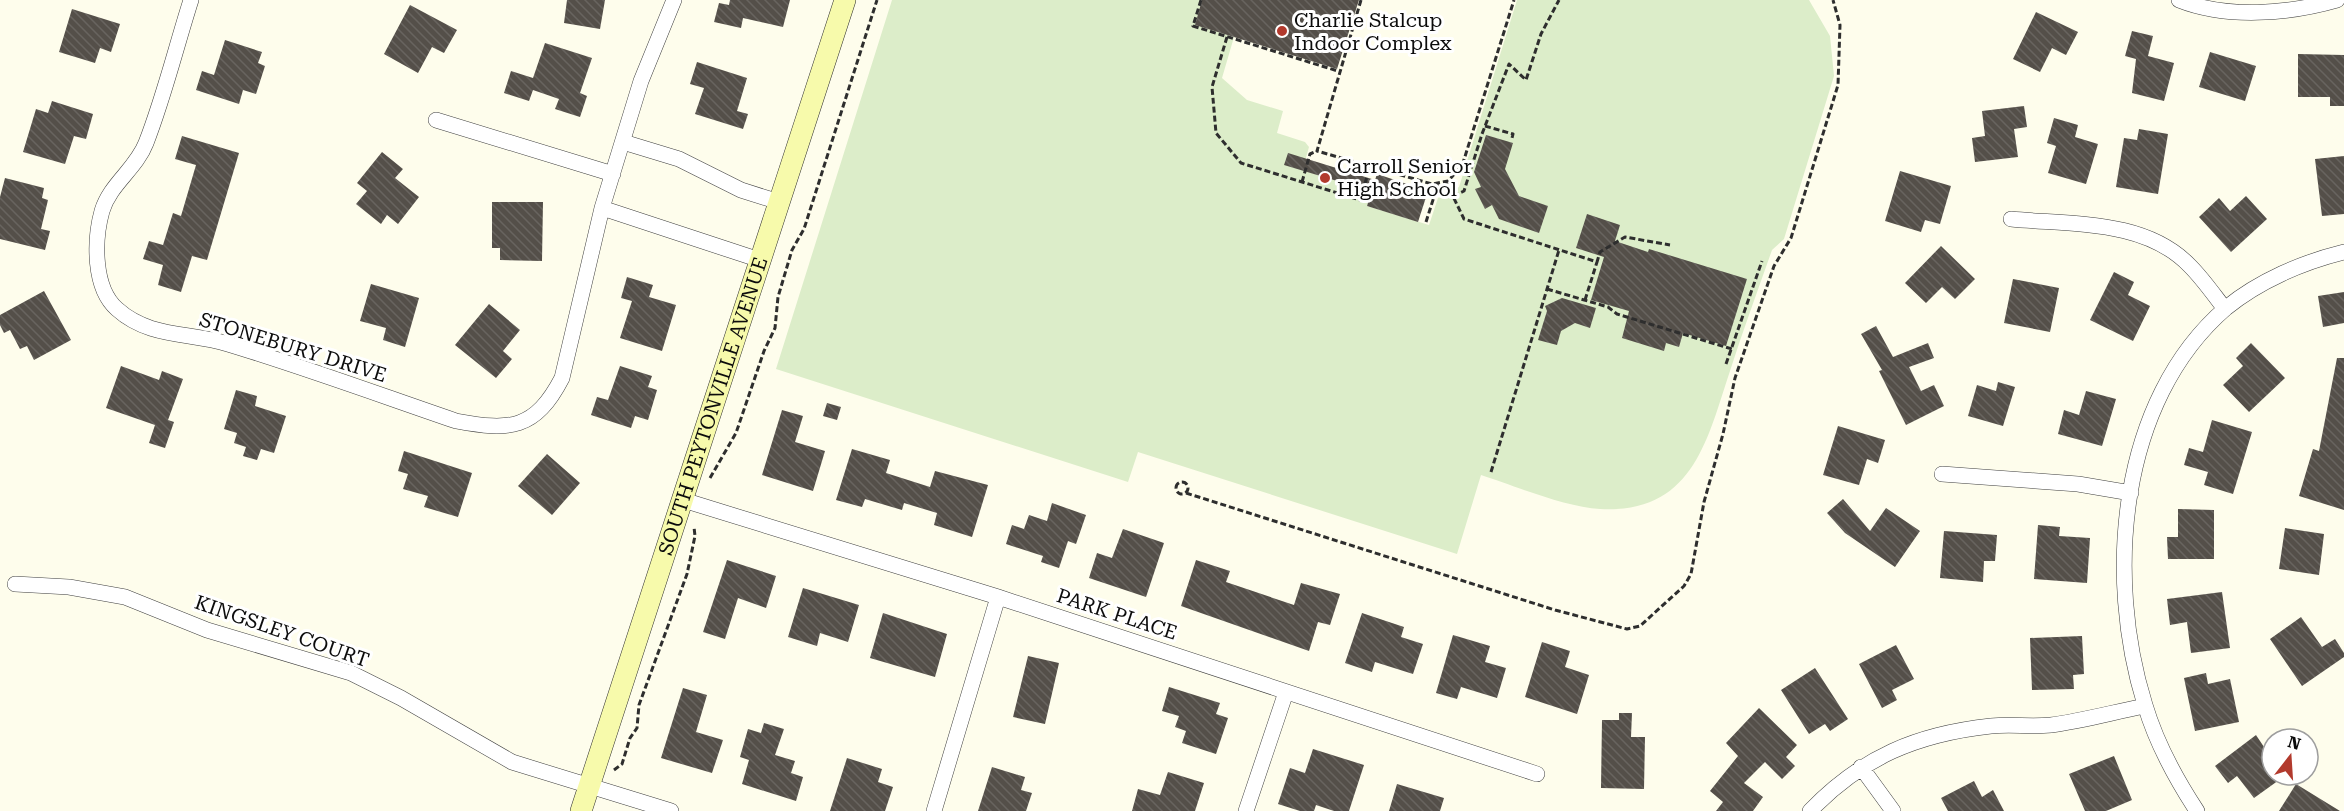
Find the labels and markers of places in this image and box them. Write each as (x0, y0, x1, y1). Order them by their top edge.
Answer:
place label: Charlie Stalcup Indoor Complex (1294, 8, 1452, 55)
marker: Charlie Stalcup Indoor Complex (1275, 24, 1289, 38)
place label: Carroll Senior High School (1337, 154, 1472, 201)
marker: Carroll Senior High School (1318, 171, 1332, 185)

